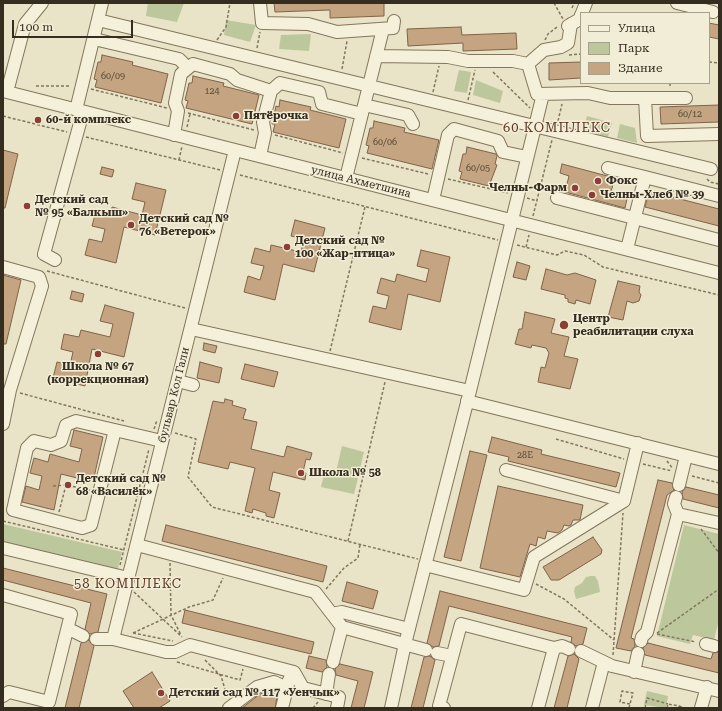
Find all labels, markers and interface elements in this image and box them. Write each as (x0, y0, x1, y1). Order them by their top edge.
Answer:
scale bar (14, 12, 135, 38)
legend (580, 12, 710, 84)
text: 100 m (19, 20, 53, 34)
text: Улица (618, 21, 655, 35)
text: Парк (618, 41, 650, 55)
text: Здание (618, 61, 662, 75)
house number: 60/09 (101, 71, 125, 81)
house number: 124 (204, 86, 220, 96)
place label: Пятёрочка (244, 109, 308, 123)
house number: 60/12 (678, 109, 702, 119)
marker: Пятёрочка (231, 111, 241, 121)
place label: 60-й комплекс (46, 113, 131, 127)
marker: 60-й комплекс (33, 115, 43, 125)
district label: 60 КОМПЛЕКС (503, 120, 611, 136)
house number: 60/06 (373, 137, 397, 147)
street label: улица Ахметшина (310, 163, 412, 201)
house number: 60/05 (466, 163, 490, 173)
place label: Фокс (606, 174, 637, 188)
marker: Фокс (593, 176, 603, 186)
place label: Челны-Фарм (489, 181, 567, 195)
marker: Челны-Фарм (570, 183, 580, 193)
place label: Челны-Хлеб № 39 (600, 188, 704, 202)
marker: Челны-Хлеб № 39 (587, 190, 597, 200)
place label: Детский сад № 95 «Балкыш» (35, 193, 128, 219)
marker: Детский сад № 95 «Балкыш» (22, 201, 32, 211)
place label: Детский сад № 76 «Ветерок» (139, 212, 229, 238)
marker: Детский сад № 76 «Ветерок» (126, 220, 136, 230)
place label: Детский сад № 100 «Жар-птица» (295, 234, 395, 260)
marker: Детский сад № 100 «Жар-птица» (282, 242, 292, 252)
place label: Центр реабилитации слуха (573, 312, 694, 338)
marker: Центр реабилитации слуха (558, 319, 570, 331)
street label: бульвар Кол Гали (156, 346, 192, 444)
marker: Школа № 67 (коррекционная) (93, 349, 103, 359)
place label: Школа № 67 (коррекционная) (47, 360, 149, 386)
house number: 28Е (517, 450, 533, 460)
place label: Школа № 58 (309, 466, 381, 480)
marker: Школа № 58 (296, 468, 306, 478)
place label: Детский сад № 68 «Василёк» (76, 472, 166, 498)
marker: Детский сад № 68 «Василёк» (63, 480, 73, 490)
district label: 58 КОМПЛЕКС (74, 576, 182, 592)
place label: Детский сад № 117 «Уенчык» (169, 686, 340, 700)
marker: Детский сад № 117 «Уенчык» (156, 688, 166, 698)

